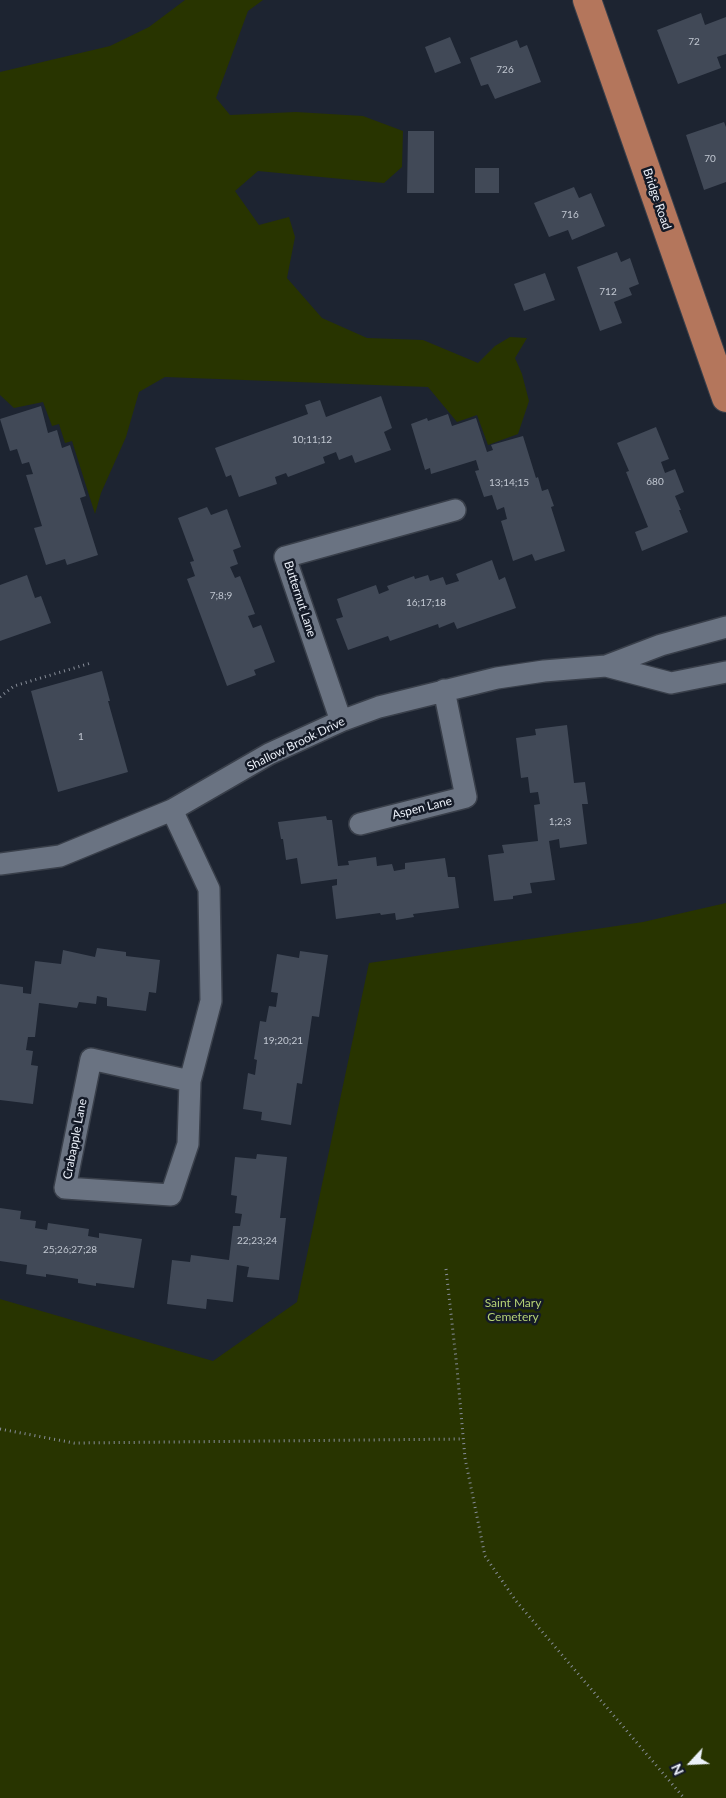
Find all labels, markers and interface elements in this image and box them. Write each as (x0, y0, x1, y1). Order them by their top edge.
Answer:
house number: 72 (688, 36, 700, 48)
house number: 726 (496, 64, 514, 76)
house number: 70 (704, 153, 716, 165)
street label: Bridge Road (640, 167, 674, 231)
house number: 716 (561, 209, 579, 221)
house number: 712 (599, 286, 617, 298)
house number: 10;11;12 (292, 434, 332, 446)
house number: 680 (646, 476, 664, 488)
house number: 13;14;15 (489, 477, 529, 489)
street label: Butternut Lane (281, 559, 319, 639)
house number: 7;8;9 (210, 590, 232, 602)
house number: 16;17;18 (406, 597, 446, 609)
street label: Shallow Brook Drive (245, 714, 347, 774)
house number: 1 (78, 731, 84, 743)
street label: Aspen Lane (391, 794, 453, 822)
house number: 1;2;3 (549, 816, 571, 828)
house number: 19;20;21 (263, 1035, 303, 1047)
street label: Crabapple Lane (60, 1098, 90, 1180)
house number: 22;23;24 (237, 1235, 277, 1247)
house number: 25;26;27;28 (43, 1244, 97, 1256)
park label: Saint Mary Cemetery (485, 1296, 541, 1324)
north arrow (666, 1738, 716, 1788)
text: N (667, 1761, 687, 1778)

